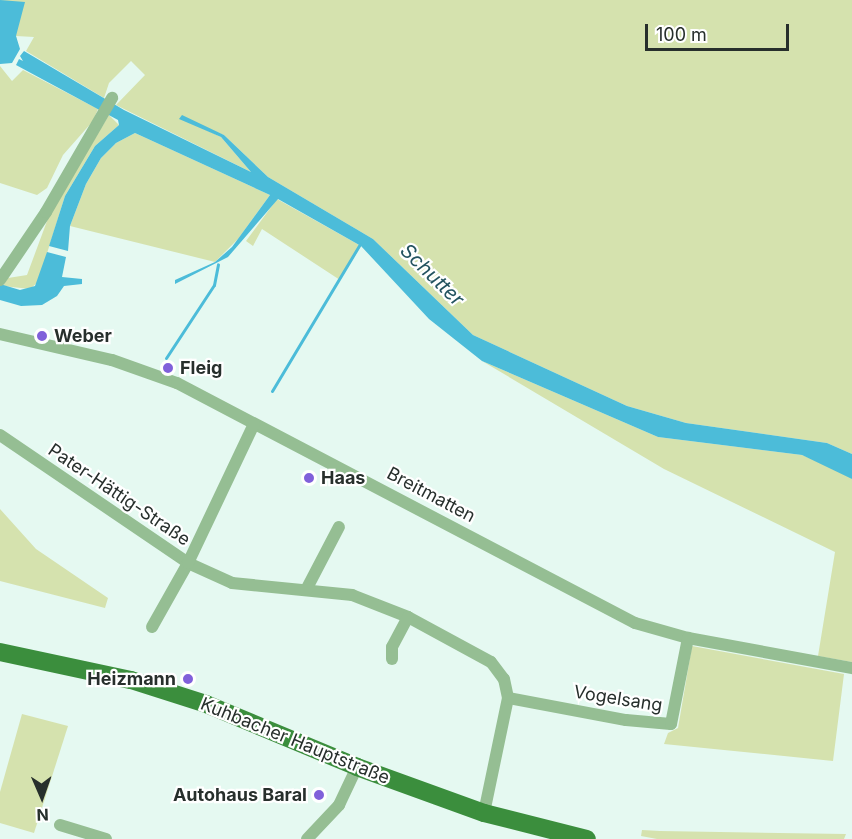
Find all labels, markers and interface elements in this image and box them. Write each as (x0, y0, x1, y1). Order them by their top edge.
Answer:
scale bar (648, 12, 792, 50)
text: 100 m (656, 24, 707, 45)
water label: Schutter (395, 239, 469, 311)
place label: Weber (54, 325, 112, 347)
marker: Weber (35, 329, 49, 343)
place label: Fleig (180, 357, 222, 379)
marker: Fleig (161, 361, 175, 375)
street label: Pater-Hättig-Straße (44, 439, 194, 551)
street label: Breitmatten (383, 463, 479, 527)
place label: Haas (321, 467, 365, 489)
marker: Haas (302, 471, 316, 485)
place label: Heizmann (87, 668, 176, 690)
marker: Heizmann (181, 672, 195, 686)
street label: Vogelsang (572, 681, 664, 717)
street label: Kuhbacher Hauptstraße (197, 693, 393, 789)
north arrow (12, 767, 72, 827)
place label: Autohaus Baral (173, 784, 307, 806)
marker: Autohaus Baral (312, 788, 326, 802)
text: N (36, 805, 49, 825)

